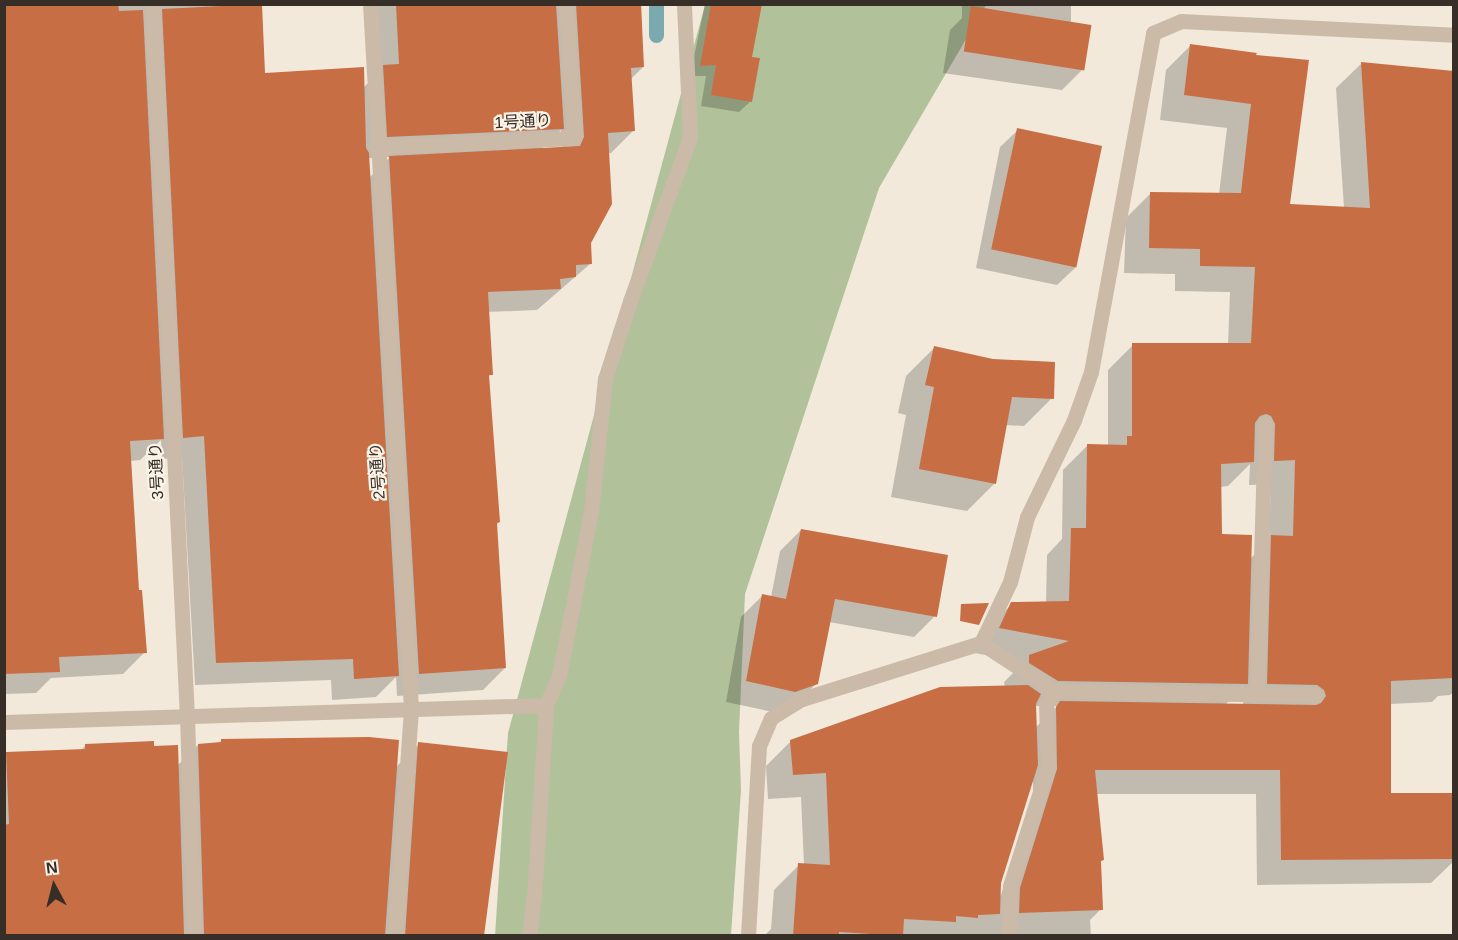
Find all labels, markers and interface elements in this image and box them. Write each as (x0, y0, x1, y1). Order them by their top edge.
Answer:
street label: 1号通り (494, 111, 552, 133)
street label: 3号通り (146, 442, 168, 500)
street label: 2号通り (366, 442, 390, 500)
north arrow (24, 856, 84, 916)
text: N (45, 858, 59, 877)

